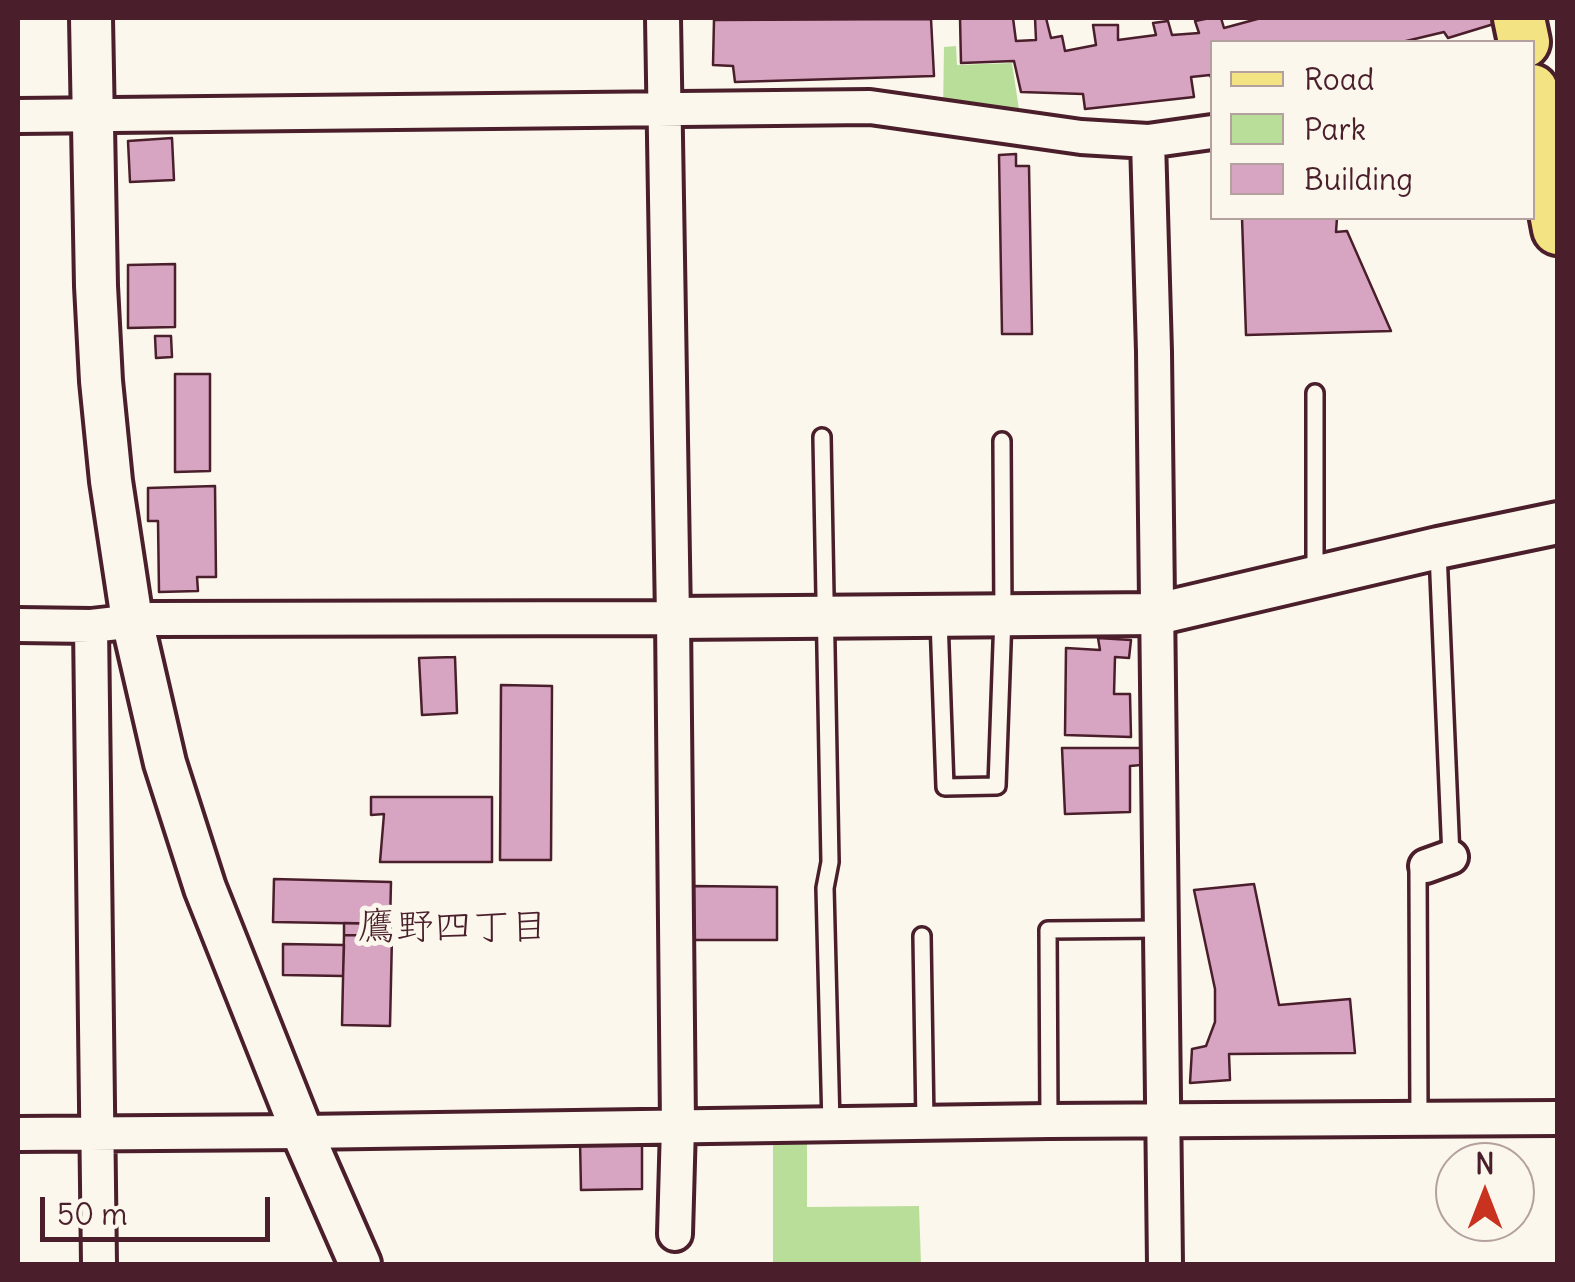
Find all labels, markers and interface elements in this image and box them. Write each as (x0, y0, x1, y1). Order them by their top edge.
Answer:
legend (1210, 40, 1535, 220)
text: Road (1304, 60, 1374, 98)
text: Park (1304, 110, 1366, 148)
text: Building (1304, 160, 1413, 198)
district label: 鷹野四丁目 (358, 905, 548, 951)
north arrow (1435, 1142, 1535, 1242)
text: N (1475, 1146, 1495, 1182)
scale bar (45, 1177, 275, 1239)
text: 50 m (57, 1195, 127, 1233)

